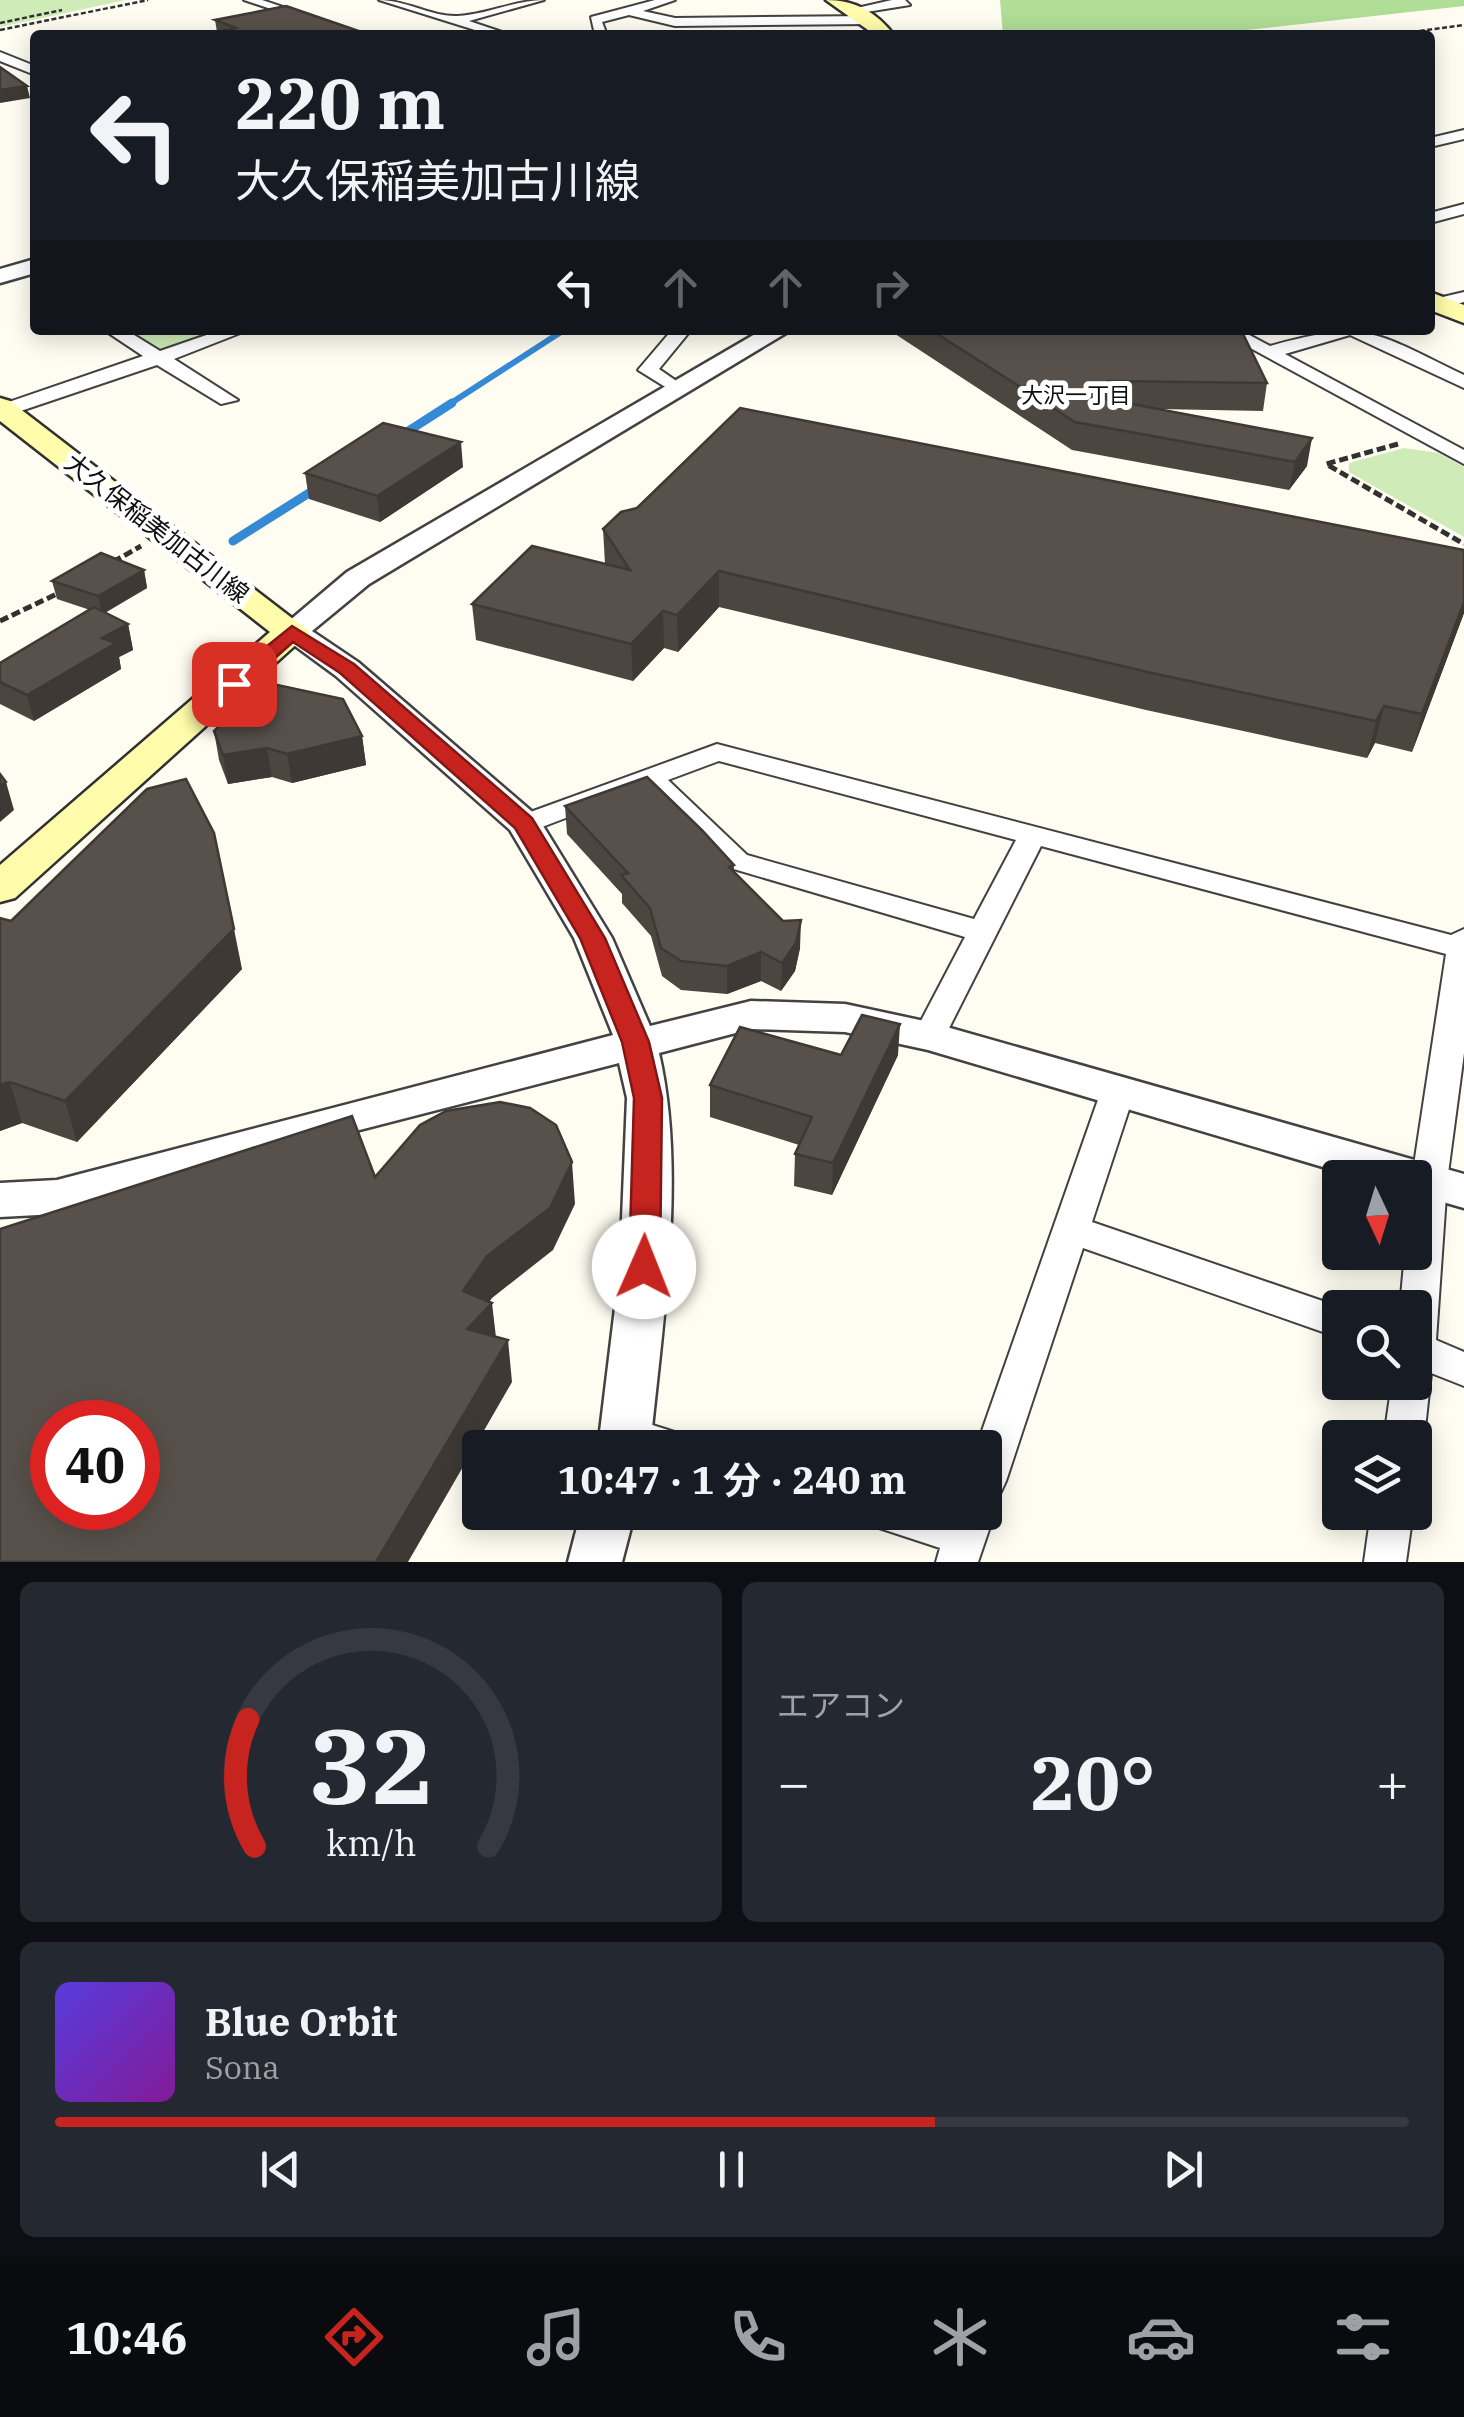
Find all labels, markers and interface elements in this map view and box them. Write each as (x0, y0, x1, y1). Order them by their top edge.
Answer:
text: 220 m (235, 57, 445, 148)
icon: left (70, 70, 200, 200)
text: 大久保稲美加古川線 (235, 151, 640, 209)
icon: left (548, 260, 603, 315)
icon: ahead (653, 260, 708, 315)
icon: ahead (758, 260, 813, 315)
icon: right (863, 260, 918, 315)
district label: 大沢一丁目 (1021, 380, 1131, 409)
street label: 大久保稲美加古川線 (58, 445, 256, 610)
pin (192, 642, 277, 727)
icon: arrive (207, 657, 262, 712)
north arrow (1322, 1160, 1432, 1270)
map controls (1322, 1160, 1432, 1530)
position arrow (592, 1215, 696, 1319)
button: search (1322, 1290, 1432, 1400)
speed limit sign: 40 (30, 1400, 160, 1530)
button: layers (1322, 1420, 1432, 1530)
text: 10:47 · 1 分 · 240 m (558, 1455, 906, 1504)
text: エアコン (777, 1684, 905, 1726)
text: 32 (309, 1697, 433, 1833)
text: 20° (1030, 1733, 1156, 1831)
text: − (777, 1747, 810, 1818)
text: + (1376, 1747, 1409, 1818)
text: km/h (326, 1819, 416, 1866)
text: Blue Orbit (205, 1997, 397, 2046)
text: Sona (205, 2046, 280, 2088)
icon: previous (253, 2142, 308, 2197)
icon: pause (704, 2142, 759, 2197)
icon: next (1156, 2142, 1211, 2197)
icon: directions (319, 2302, 389, 2372)
icon: music (521, 2302, 591, 2372)
icon: phone (723, 2302, 793, 2372)
icon: climate (925, 2302, 995, 2372)
icon: car (1126, 2302, 1196, 2372)
icon: filters (1328, 2302, 1398, 2372)
text: 10:46 (66, 2308, 188, 2366)

